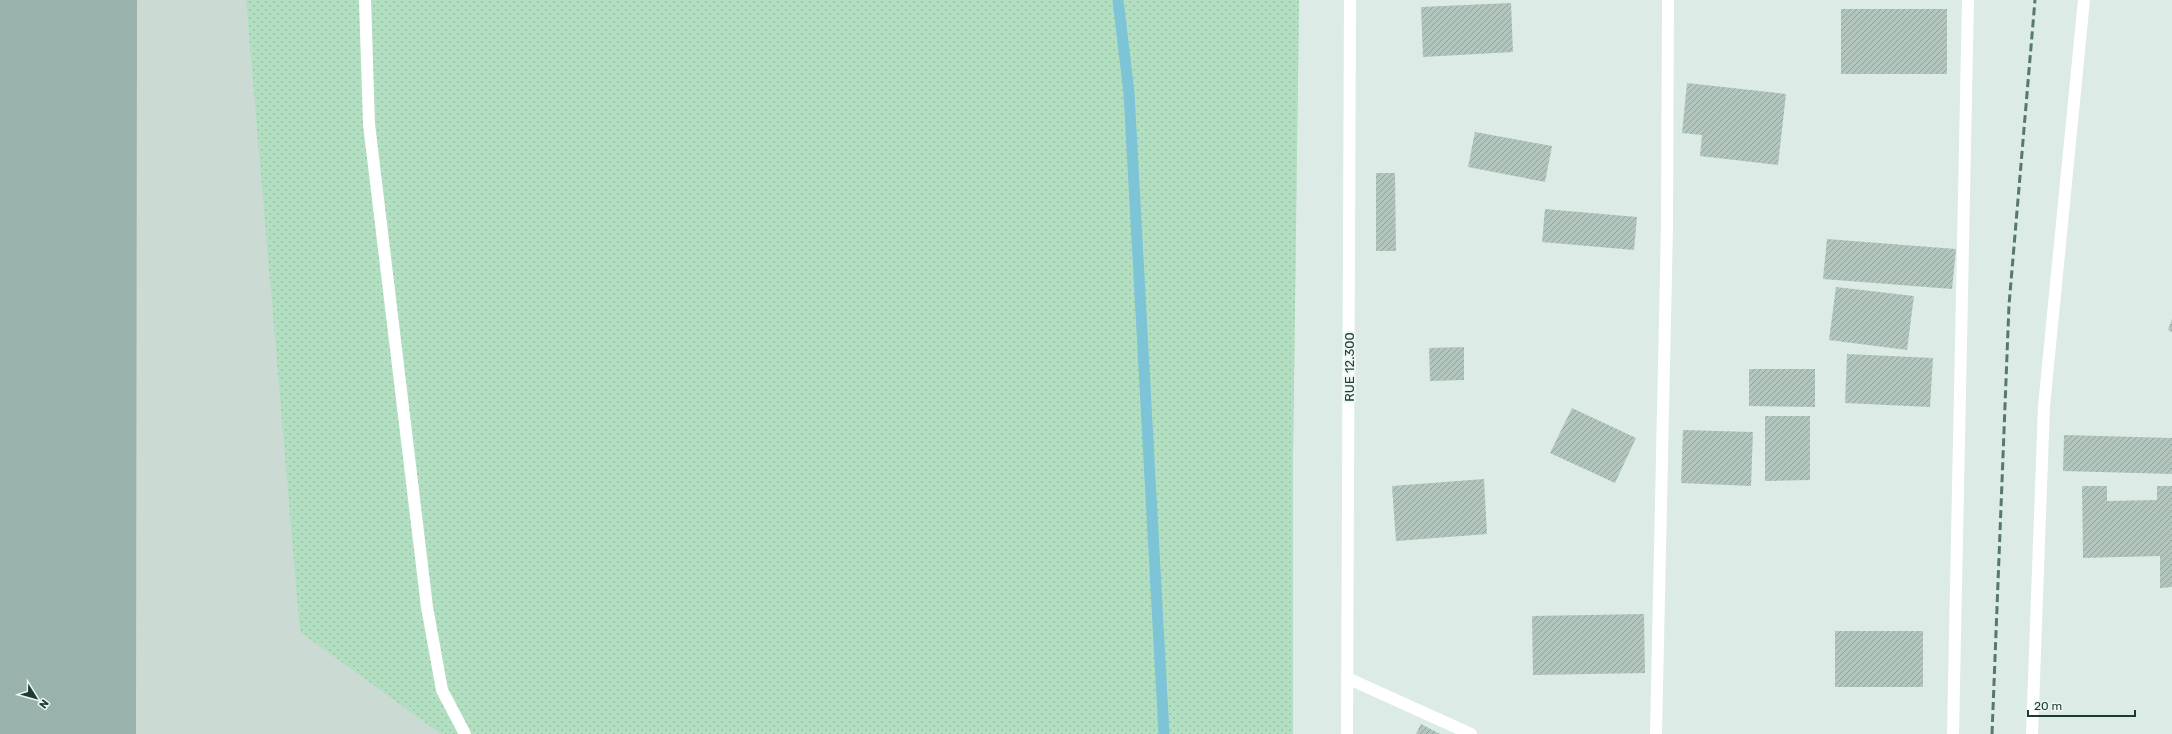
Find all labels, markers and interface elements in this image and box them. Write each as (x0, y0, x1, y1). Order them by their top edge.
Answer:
street label: RUE 12.300 (1342, 332, 1357, 402)
north arrow (16, 678, 56, 718)
scale bar (2028, 692, 2135, 718)
text: N (36, 697, 51, 711)
text: 20 m (2034, 699, 2062, 713)

